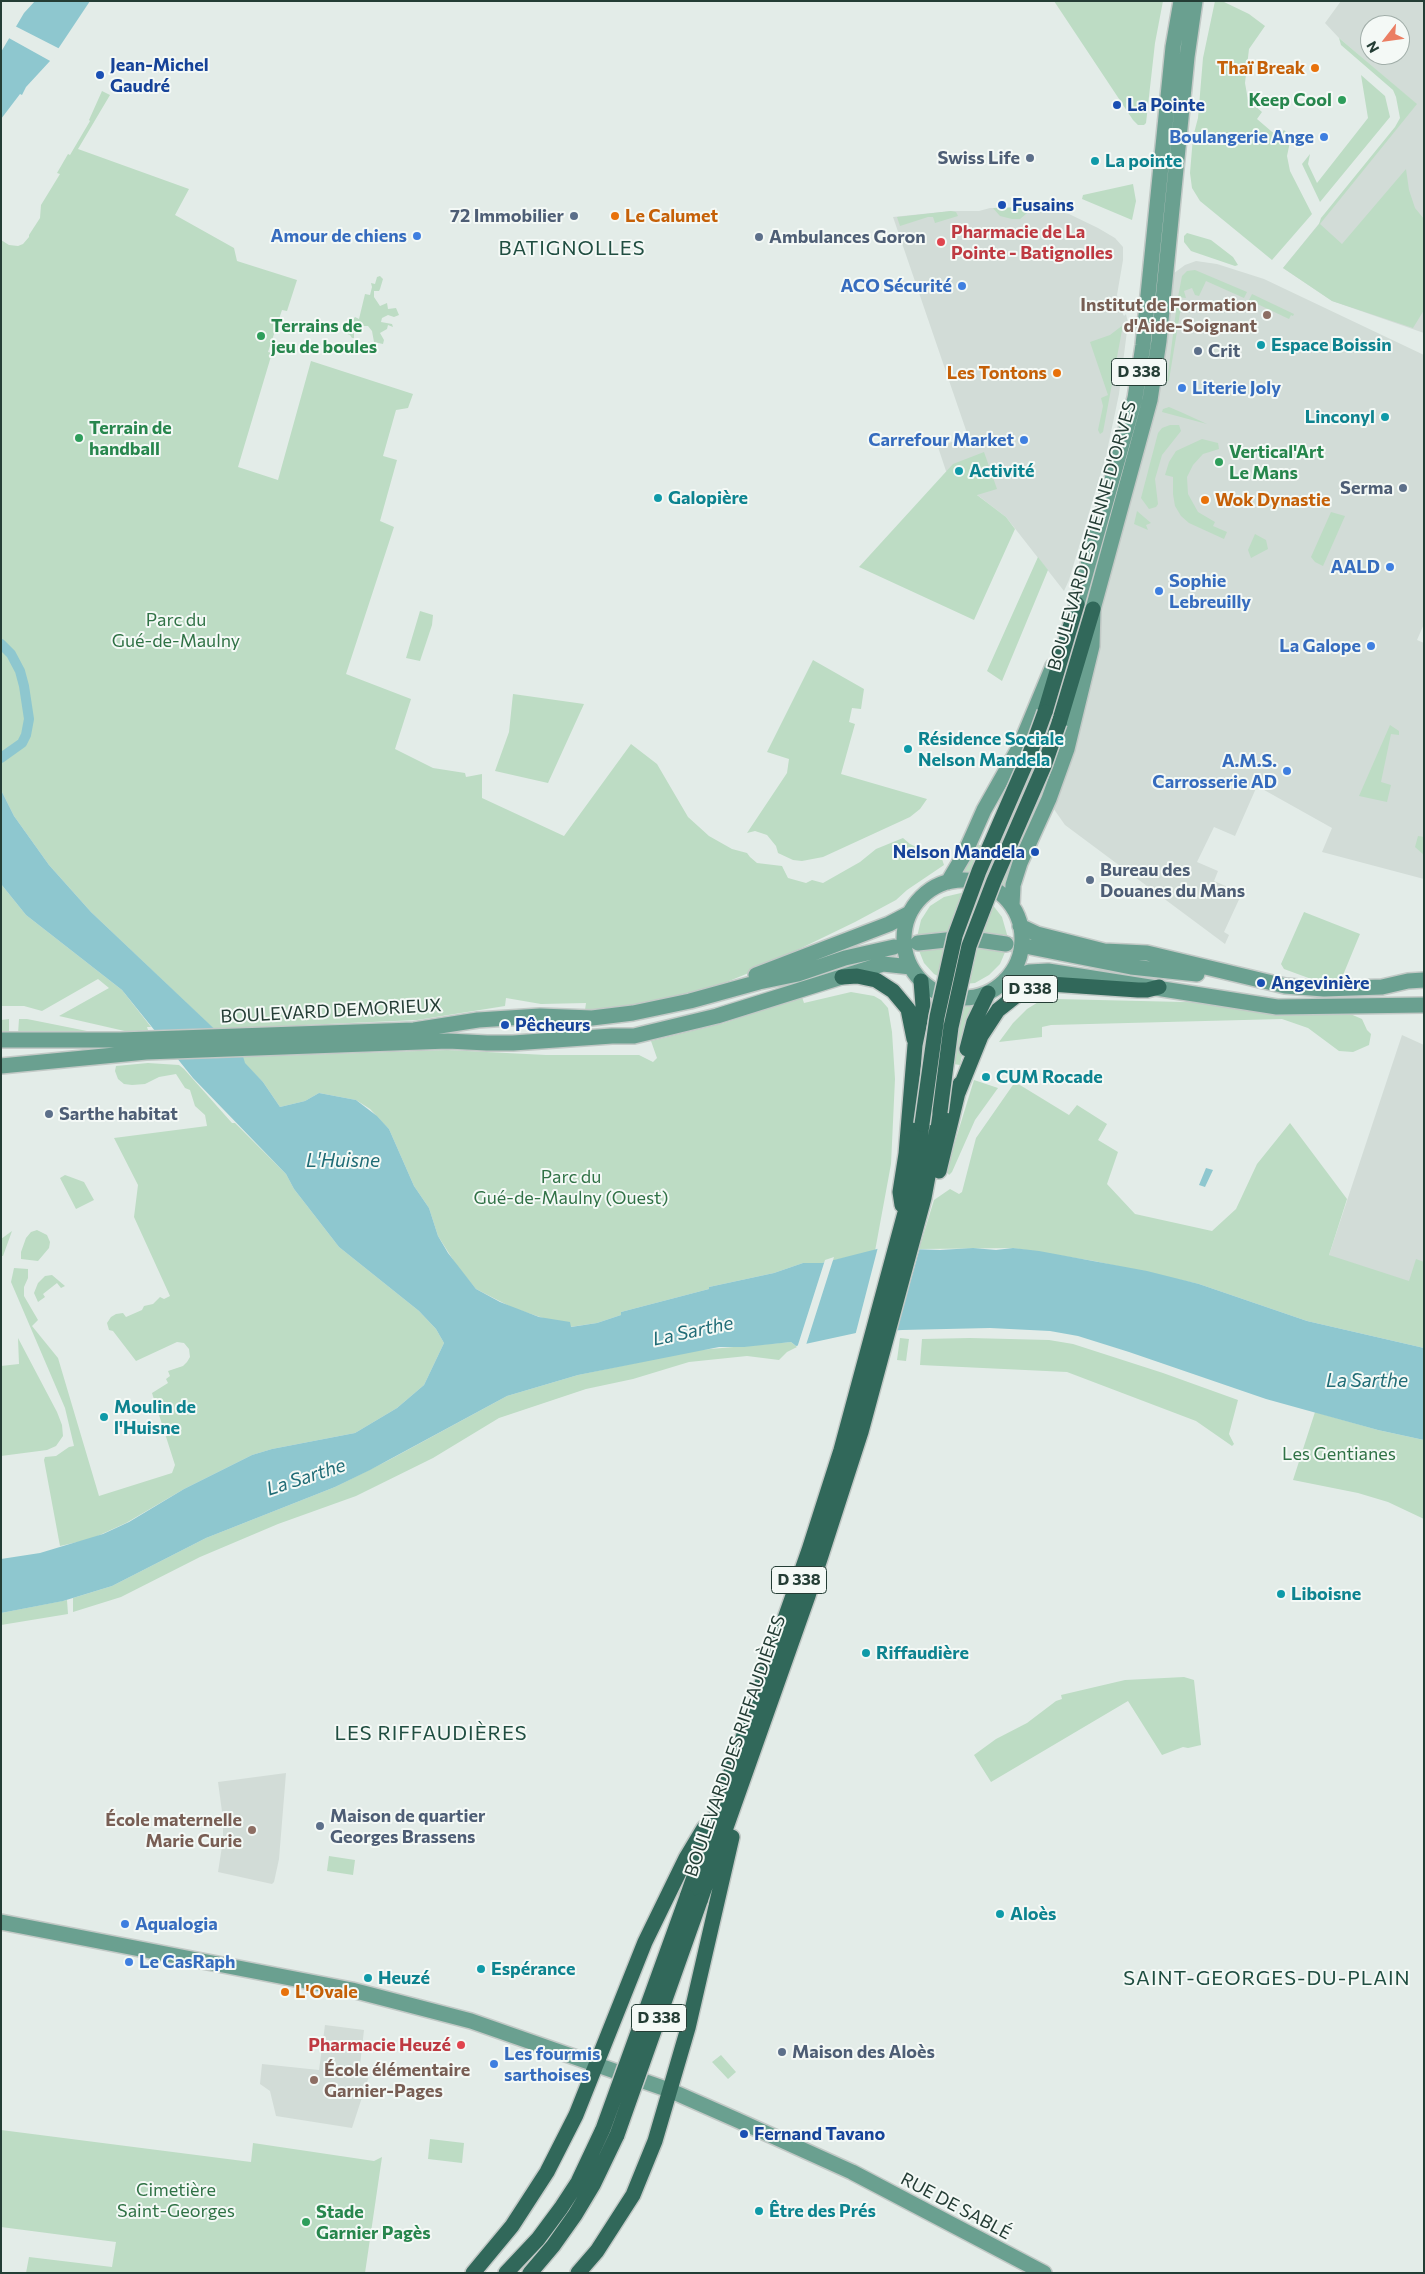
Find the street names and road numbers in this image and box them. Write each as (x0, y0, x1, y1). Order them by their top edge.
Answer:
road number: D 338 (1112, 358, 1166, 386)
street label: BOULEVARD ESTIENNE D'ORVES (1043, 399, 1141, 673)
road number: D 338 (1002, 976, 1058, 1002)
street label: BOULEVARD DEMORIEUX (220, 994, 442, 1028)
road number: D 338 (772, 1566, 826, 1594)
street label: BOULEVARD DES RIFFAUDIÈRES (680, 1612, 790, 1880)
road number: D 338 (632, 2005, 686, 2032)
street label: RUE DE SABLÉ (897, 2168, 1015, 2244)

